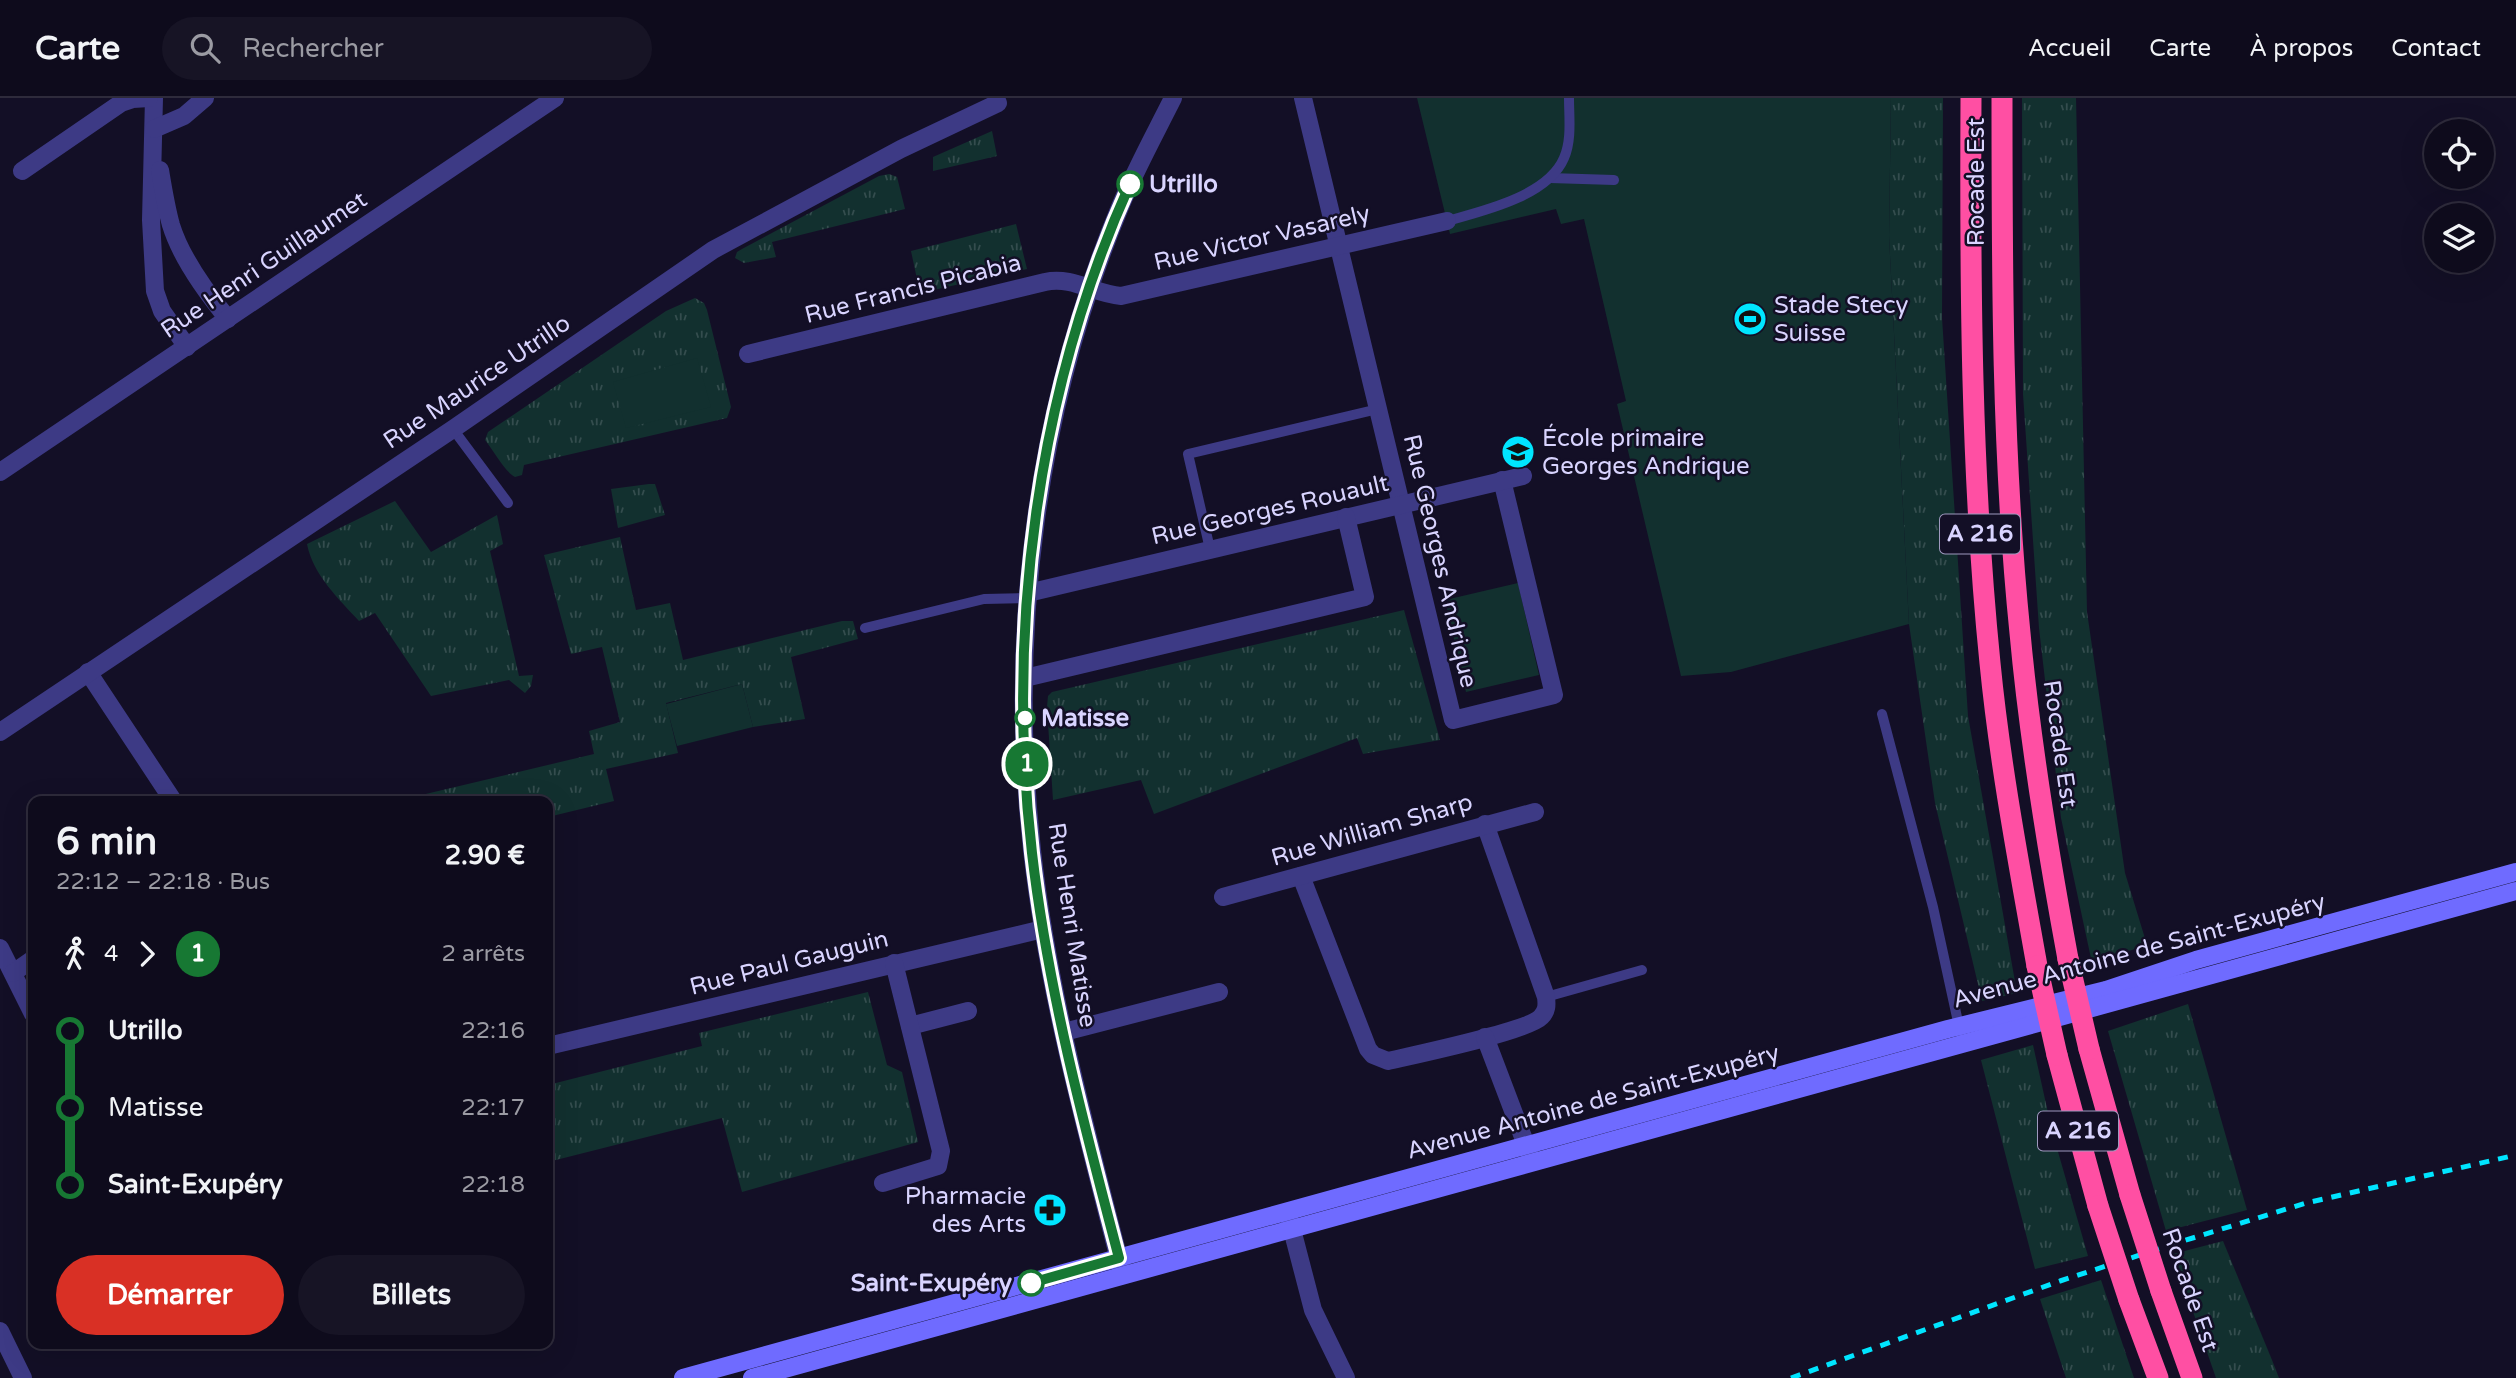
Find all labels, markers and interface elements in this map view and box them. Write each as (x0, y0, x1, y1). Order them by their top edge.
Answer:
search box (162, 17, 652, 80)
text: Carte (35, 29, 120, 68)
icon: search (186, 29, 224, 67)
text: Rechercher (242, 33, 384, 64)
text: Accueil (2028, 34, 2111, 63)
text: Carte (2149, 34, 2211, 63)
text: À propos (2249, 34, 2353, 63)
text: Contact (2391, 34, 2481, 63)
street label: Rocade Est (1962, 118, 1991, 246)
map controls (2424, 119, 2494, 273)
button: locate (2424, 119, 2494, 189)
place label: Utrillo (1149, 170, 1218, 199)
marker: Utrillo (1117, 171, 1143, 197)
street label: Rue Henri Guillaumet (155, 185, 373, 345)
street label: Rue Victor Vasarely (1151, 199, 1373, 277)
button: layers (2424, 203, 2494, 273)
street label: Rue Francis Picabia (802, 248, 1024, 330)
place label: Stade Stecy Suisse (1774, 291, 1909, 348)
sports icon: Stade Stecy Suisse (1731, 300, 1769, 338)
street label: Rue Maurice Utrillo (378, 309, 576, 455)
place label: École primaire Georges Andrique (1542, 423, 1750, 481)
street label: Rue Georges Andrique (1397, 431, 1483, 691)
school or university icon: École primaire Georges Andrique (1499, 433, 1537, 471)
street label: Rue Georges Rouault (1149, 469, 1391, 551)
road number: A 216 (1940, 514, 2020, 554)
street label: Rocade Est (2037, 678, 2083, 810)
place label: Matisse (1041, 704, 1130, 733)
marker: Matisse (1015, 708, 1035, 728)
line badge: 1 (1004, 741, 1050, 787)
text: 1 (1019, 749, 1035, 778)
street label: Rue William Sharp (1268, 787, 1476, 873)
text: 6 min (56, 819, 157, 865)
street label: Rue Henri Matisse (1041, 820, 1103, 1030)
text: 2.90 € (445, 840, 525, 871)
text: 22:12 – 22:18 · Bus (56, 868, 270, 896)
street label: Avenue Antoine de Saint-Exupéry (1950, 887, 2329, 1015)
street label: Rue Paul Gauguin (687, 924, 891, 1002)
icon: walk (56, 935, 94, 973)
icon: forward (128, 935, 166, 973)
text: 1 (190, 939, 206, 968)
text: 4 (104, 940, 118, 968)
text: 2 arrêts (442, 940, 525, 968)
text: Utrillo (108, 1015, 183, 1046)
text: 22:16 (461, 1017, 525, 1045)
street label: Avenue Antoine de Saint-Exupéry (1404, 1038, 1783, 1166)
text: Matisse (108, 1092, 204, 1123)
text: 22:17 (461, 1094, 525, 1122)
road number: A 216 (2038, 1112, 2118, 1150)
text: Saint-Exupéry (108, 1169, 283, 1200)
text: 22:18 (461, 1171, 525, 1199)
place label: Pharmacie des Arts (905, 1182, 1026, 1239)
pharmacy icon: Pharmacie des Arts (1031, 1191, 1069, 1229)
street label: Rocade Est (2155, 1224, 2225, 1356)
button: Démarrer (56, 1255, 284, 1335)
button: Billets (298, 1255, 525, 1335)
place label: Saint-Exupéry (851, 1269, 1012, 1298)
marker: Saint-Exupéry (1018, 1270, 1044, 1296)

